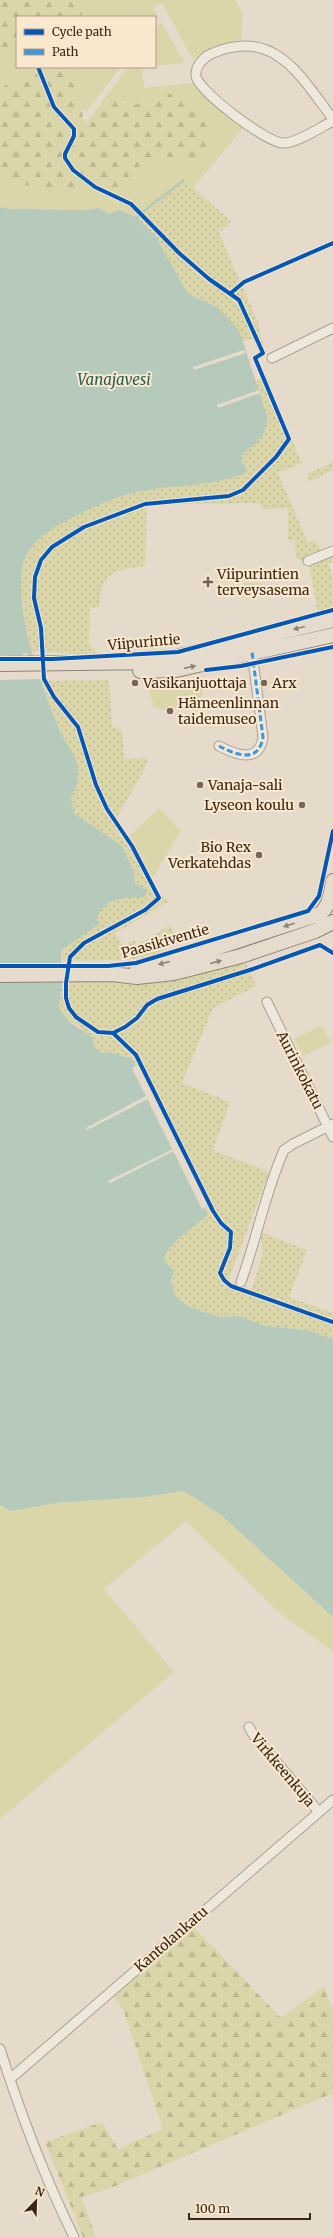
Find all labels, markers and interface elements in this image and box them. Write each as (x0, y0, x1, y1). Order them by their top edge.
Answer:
legend (16, 16, 156, 68)
text: Cycle path (52, 24, 112, 39)
text: Path (52, 44, 78, 59)
water label: Vanajavesi (77, 370, 151, 389)
place label: Viipurintien terveysasema (216, 565, 310, 599)
marker: Viipurintien terveysasema (202, 576, 214, 588)
one-way arrow (293, 626, 305, 632)
street label: Viipurintie (106, 630, 181, 654)
one-way arrow (184, 663, 196, 669)
place label: Vasikanjuottaja (142, 674, 247, 692)
place label: Arx (271, 674, 297, 692)
marker: Vasikanjuottaja (130, 678, 140, 688)
marker: Arx (259, 678, 269, 688)
place label: Hämeenlinnan taidemuseo (178, 694, 279, 728)
marker: Hämeenlinnan taidemuseo (165, 706, 175, 716)
place label: Vanaja-sali (207, 776, 283, 794)
marker: Vanaja-sali (195, 780, 205, 790)
place label: Lyseon koulu (204, 796, 294, 814)
marker: Lyseon koulu (297, 800, 307, 810)
place label: Bio Rex Verkatehdas (167, 838, 252, 872)
marker: Bio Rex Verkatehdas (254, 850, 264, 860)
street label: Paasikiventie (119, 920, 211, 962)
one-way arrow (282, 922, 294, 928)
one-way arrow (210, 959, 223, 965)
one-way arrow (158, 960, 170, 966)
street label: Aurinkokatu (272, 1027, 328, 1112)
street label: Virkkeenkuja (246, 1729, 319, 1811)
street label: Kantolankatu (131, 1902, 212, 1976)
north arrow (16, 2181, 56, 2221)
text: N (33, 2184, 47, 2200)
scale bar (189, 2195, 310, 2221)
text: 100 m (195, 2201, 230, 2216)

